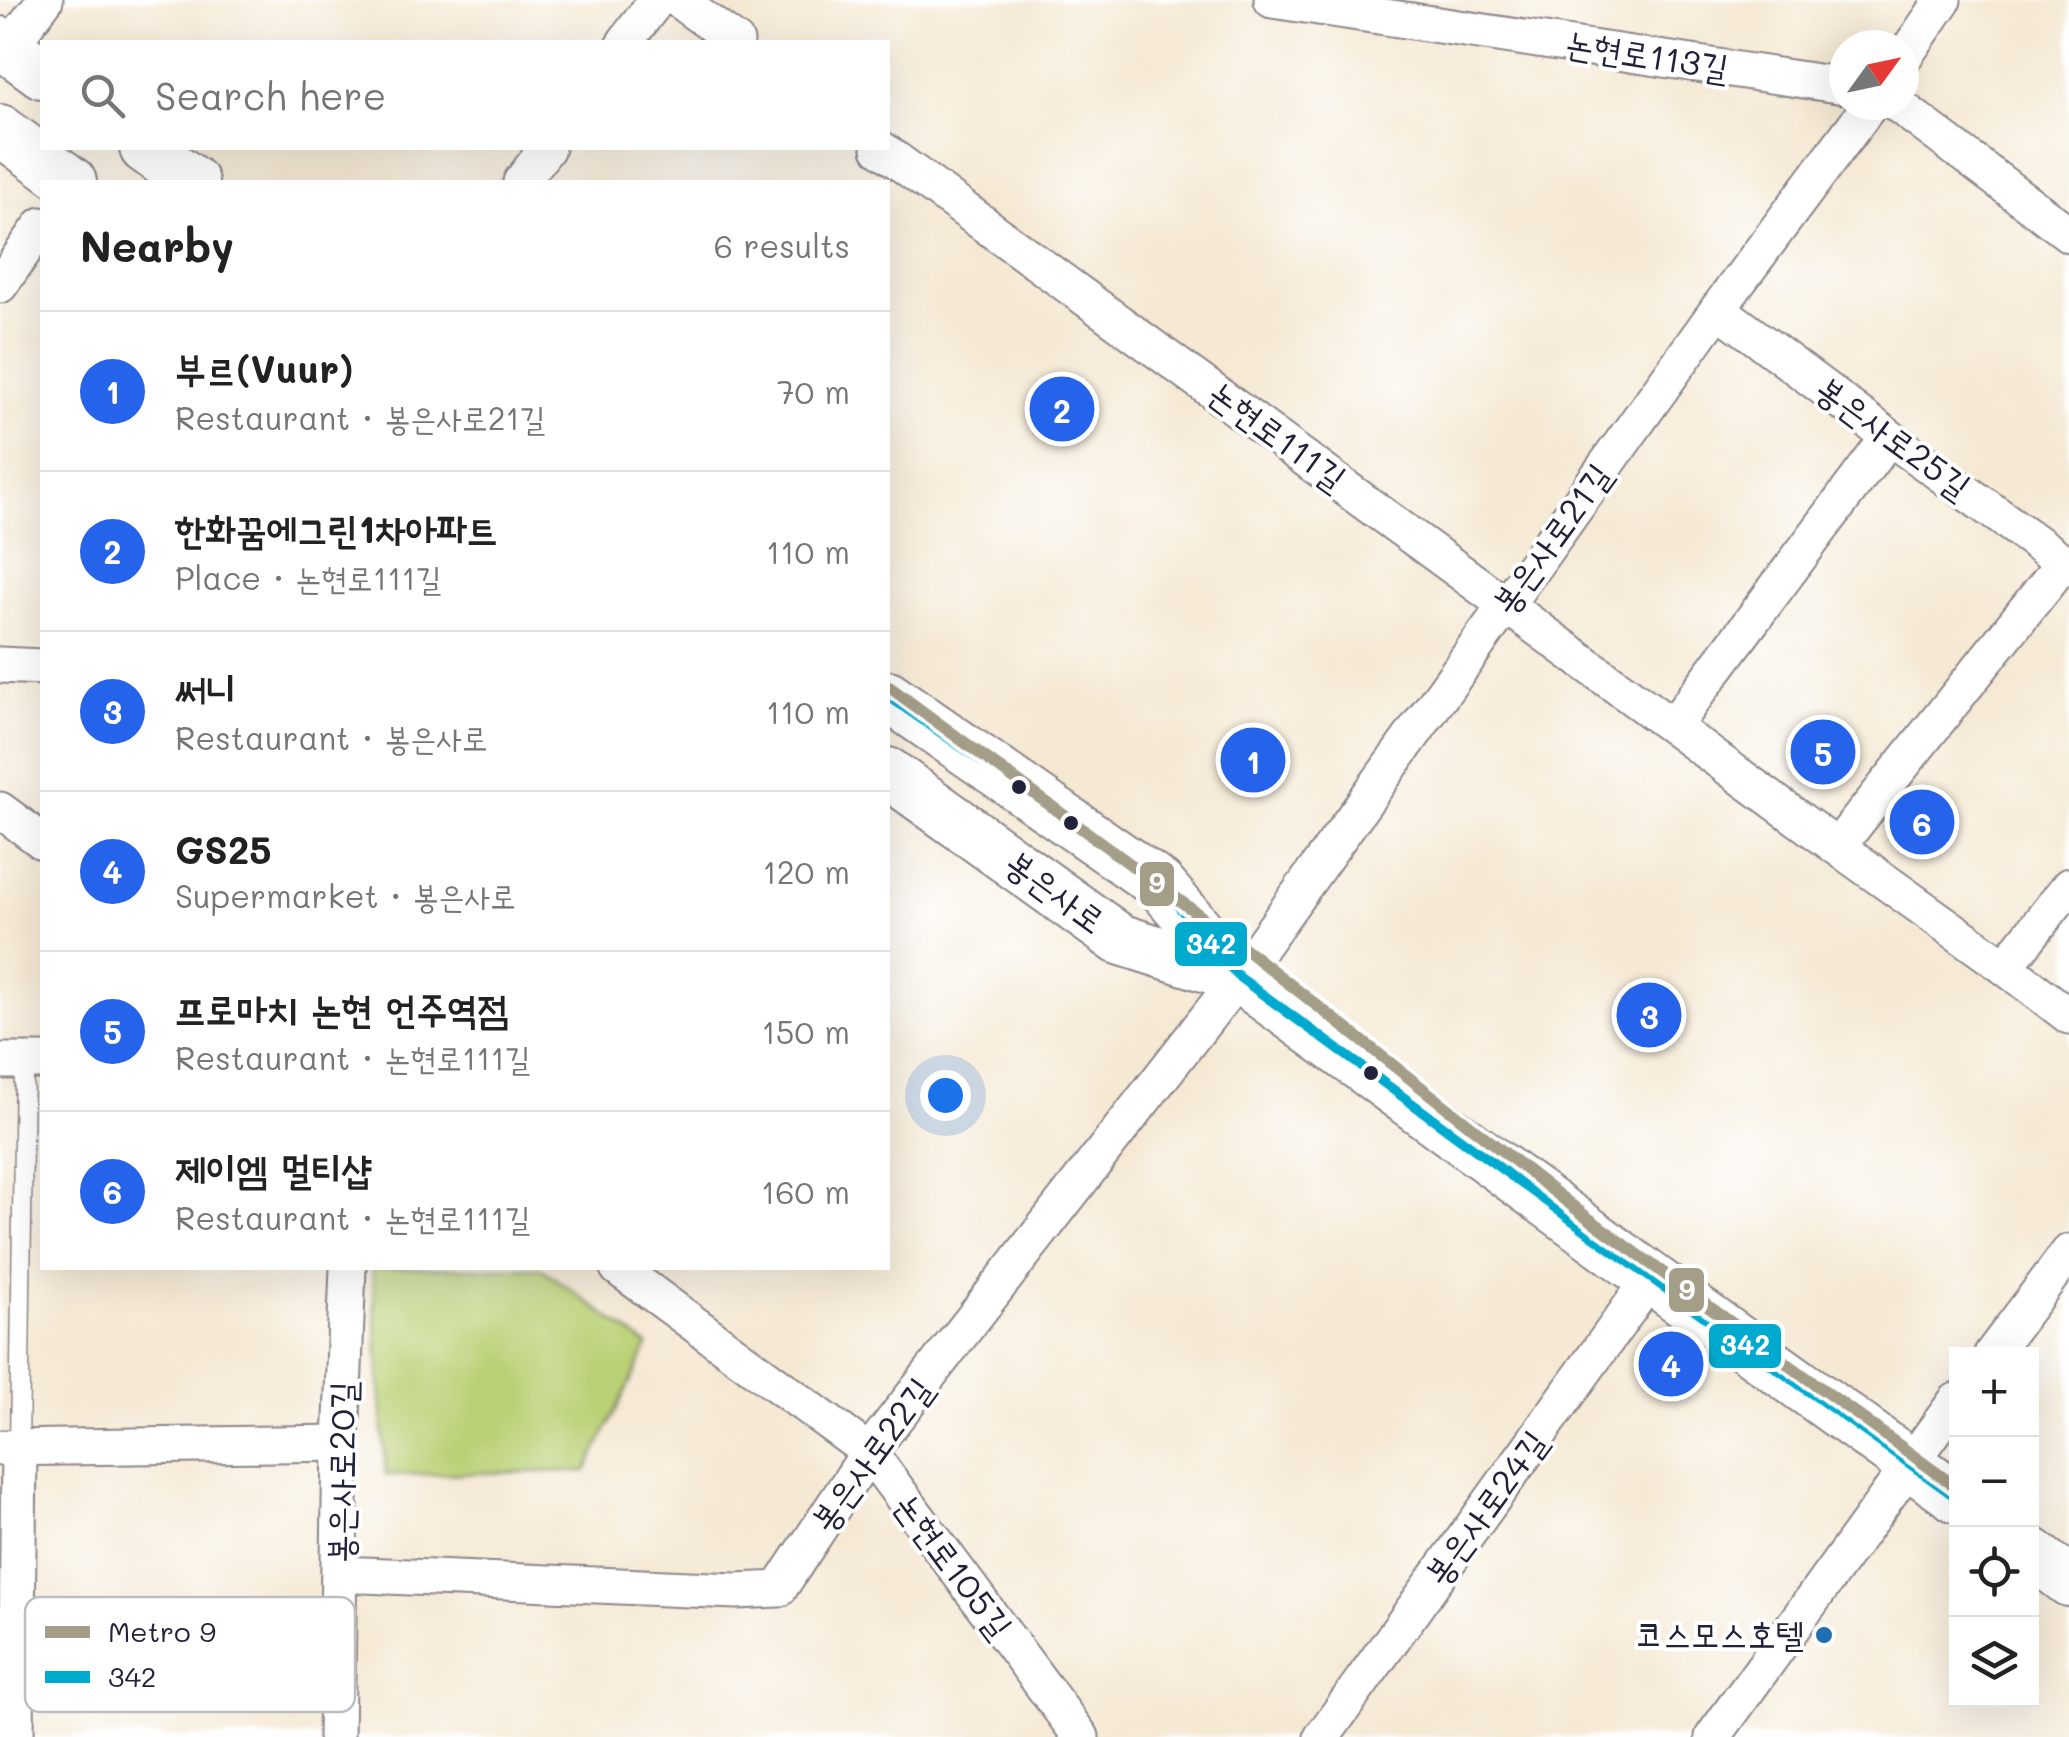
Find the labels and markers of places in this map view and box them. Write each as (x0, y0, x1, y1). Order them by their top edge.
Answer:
pin: 2 (1030, 372, 1094, 446)
pin: 5 (1790, 714, 1856, 790)
pin: 1 (1220, 722, 1286, 798)
unlabelled marker (1009, 777, 1029, 797)
pin: 6 (1890, 784, 1954, 860)
unlabelled marker (1061, 813, 1081, 833)
pin: 3 (1616, 978, 1682, 1052)
unlabelled marker (1361, 1063, 1381, 1083)
pin: 4 (1638, 1326, 1704, 1402)
place label: 코스모스호텔 (1635, 1610, 1804, 1656)
marker: 코스모스호텔 (1813, 1624, 1835, 1646)

